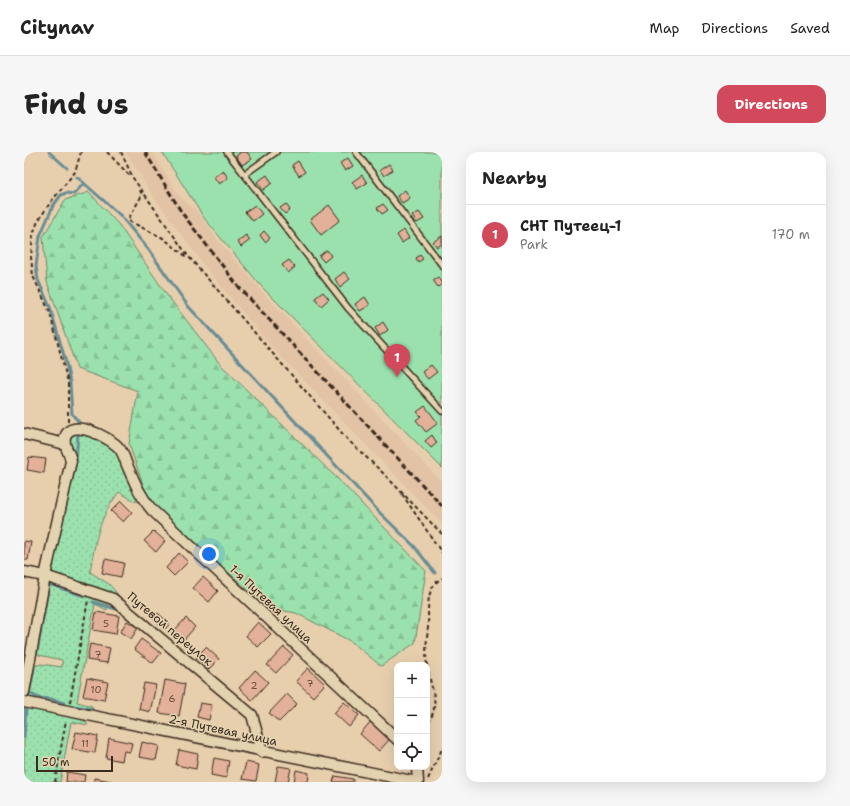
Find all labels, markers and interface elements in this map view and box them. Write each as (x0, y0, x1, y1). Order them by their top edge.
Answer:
text: Citynav (20, 15, 94, 40)
text: Map (650, 19, 680, 37)
text: Directions (702, 19, 768, 37)
text: Saved (790, 19, 830, 37)
text: Find us (24, 85, 129, 123)
button: Directions (717, 85, 826, 123)
text: Nearby (482, 167, 547, 189)
text: СНТ Путеец-1 (520, 216, 621, 236)
text: 1 (492, 226, 498, 243)
text: 170 m (772, 226, 810, 243)
text: Park (520, 236, 548, 253)
pin: 1 (384, 344, 410, 377)
your location (199, 544, 219, 564)
street label: 1-я Путевая улица (226, 561, 316, 647)
street label: Путевой переулок (124, 589, 216, 670)
house number: 5 (103, 617, 109, 630)
house number: 7 (95, 648, 102, 661)
map controls (394, 662, 430, 770)
button: + (394, 662, 430, 698)
house number: 7 (307, 677, 314, 690)
house number: 2 (251, 679, 258, 692)
house number: 10 (91, 683, 101, 696)
house number: 6 (169, 692, 176, 705)
button: − (394, 698, 430, 734)
street label: 2-я Путевая улица (167, 711, 279, 749)
button: locate (394, 734, 430, 770)
house number: 11 (81, 737, 89, 750)
scale bar (36, 754, 113, 773)
text: 50 m (42, 755, 70, 770)

